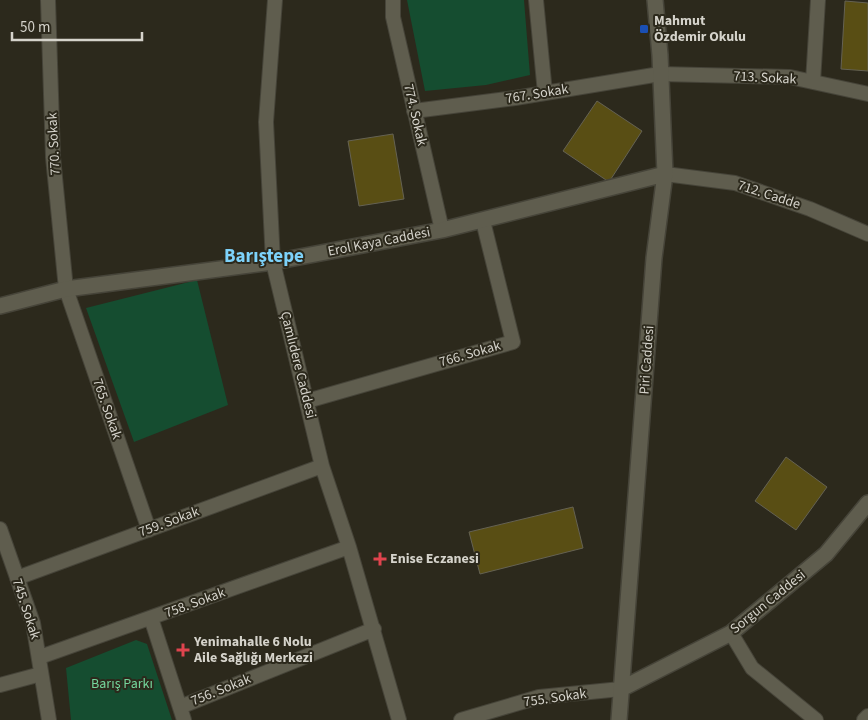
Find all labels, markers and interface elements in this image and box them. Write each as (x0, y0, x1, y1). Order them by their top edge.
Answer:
scale bar (12, 10, 142, 42)
place label: Mahmut Özdemir Okulu (654, 11, 746, 47)
text: 50 m (20, 17, 50, 38)
marker: Mahmut Özdemir Okulu (638, 23, 650, 35)
street label: 713. Sokak (733, 66, 797, 90)
street label: 767. Sokak (504, 79, 570, 109)
street label: 774. Sokak (398, 82, 432, 148)
street label: 770. Sokak (42, 112, 66, 176)
street label: 712. Cadde (735, 175, 803, 215)
street label: Erol Kaya Caddesi (326, 222, 432, 262)
district label: Barıştepe (224, 243, 304, 270)
street label: Çamlıdere Caddesi (275, 309, 321, 421)
street label: Piri Caddesi (635, 325, 659, 395)
street label: 766. Sokak (437, 336, 503, 372)
street label: 765. Sokak (87, 376, 127, 442)
street label: 759. Sokak (136, 502, 202, 542)
place label: Enise Eczanesi (390, 549, 479, 569)
marker: Enise Eczanesi (374, 553, 386, 565)
street label: Sorgun Caddesi (726, 565, 810, 639)
street label: 745. Sokak (7, 576, 45, 642)
street label: 758. Sokak (162, 583, 228, 623)
place label: Yenimahalle 6 Nolu Aile Sağlığı Merkezi (193, 632, 313, 668)
marker: Yenimahalle 6 Nolu Aile Sağlığı Merkezi (176, 643, 190, 657)
street label: 756. Sokak (188, 669, 254, 711)
park label: Barış Parkı (91, 674, 153, 694)
street label: 755. Sokak (522, 684, 588, 712)

